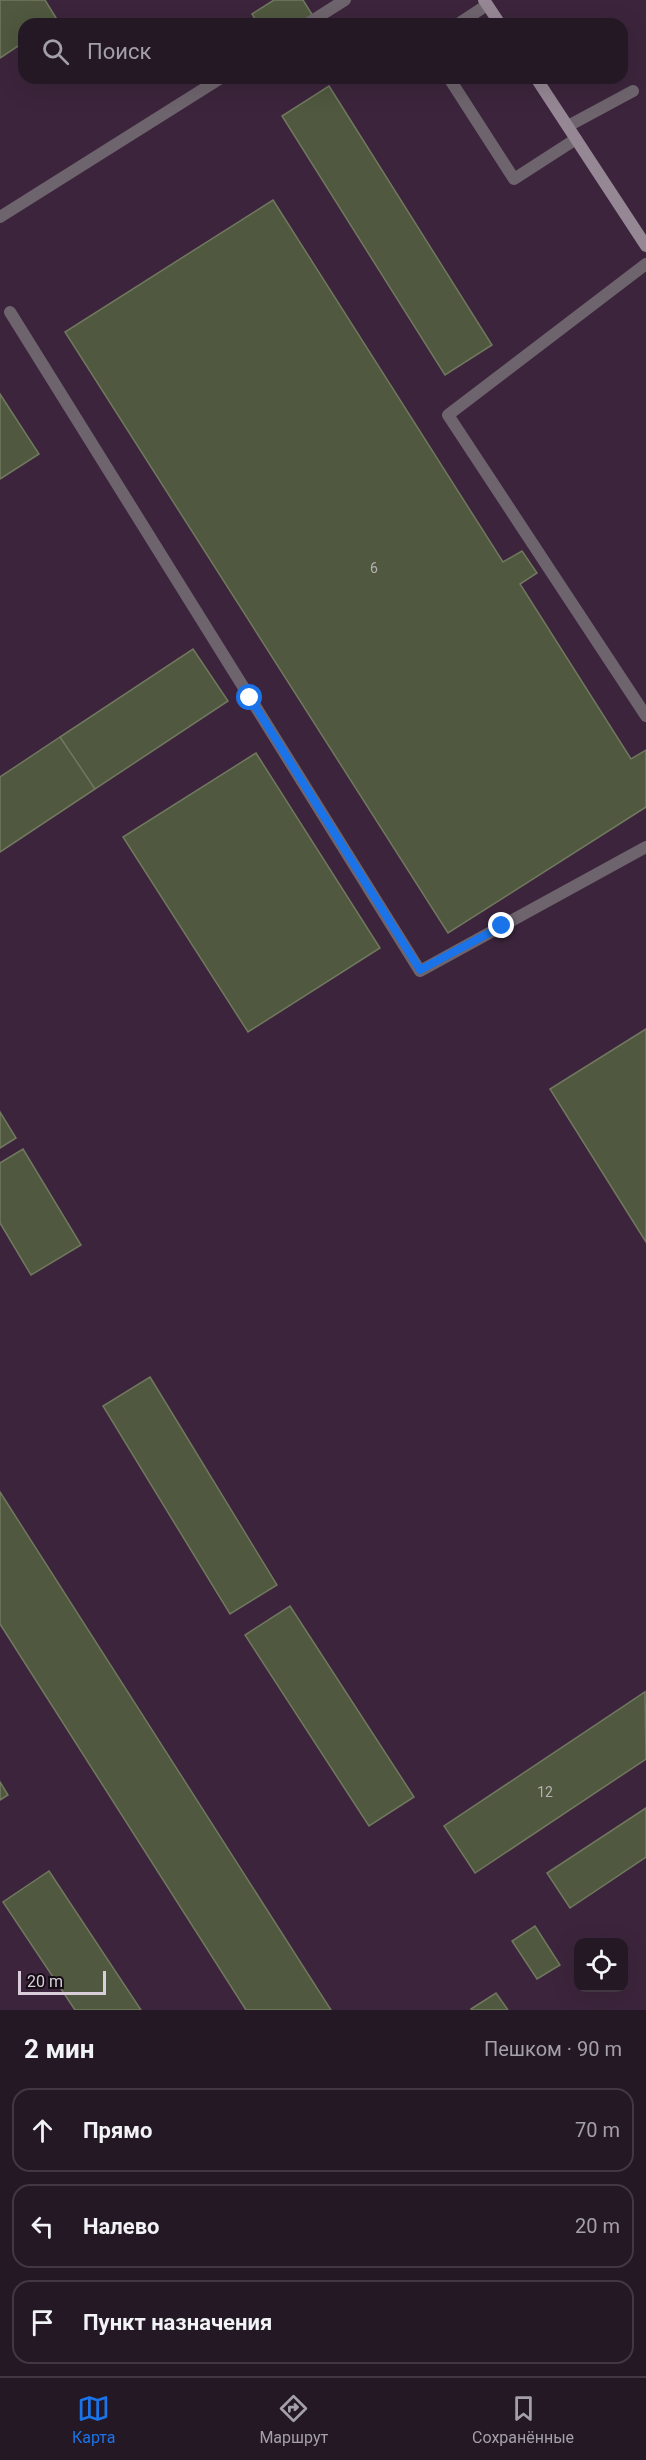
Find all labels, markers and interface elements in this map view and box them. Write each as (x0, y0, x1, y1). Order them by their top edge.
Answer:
search box (18, 18, 628, 84)
icon: search (39, 35, 72, 68)
text: Поиск (87, 39, 151, 64)
house number: 6 (370, 560, 378, 576)
route start (236, 684, 262, 710)
route end (488, 912, 514, 938)
house number: 12 (537, 1784, 553, 1800)
map controls (574, 1938, 628, 1992)
button: locate (574, 1938, 628, 1992)
scale bar (18, 1968, 106, 1996)
text: 20 m (27, 1972, 63, 1991)
text: 2 мин (24, 2034, 95, 2064)
text: Пешком · 90 m (484, 2037, 622, 2061)
icon: ahead (26, 2114, 59, 2147)
text: Прямо (83, 2118, 152, 2143)
text: 70 m (575, 2118, 620, 2142)
icon: left (26, 2210, 59, 2243)
text: Налево (83, 2214, 160, 2239)
text: 20 m (575, 2214, 620, 2238)
icon: arrive (26, 2306, 59, 2339)
text: Пункт назначения (83, 2310, 272, 2335)
tab: Карта (72, 2392, 116, 2447)
tab: Маршрут (259, 2392, 328, 2447)
tab: Сохранённые (472, 2392, 574, 2447)

